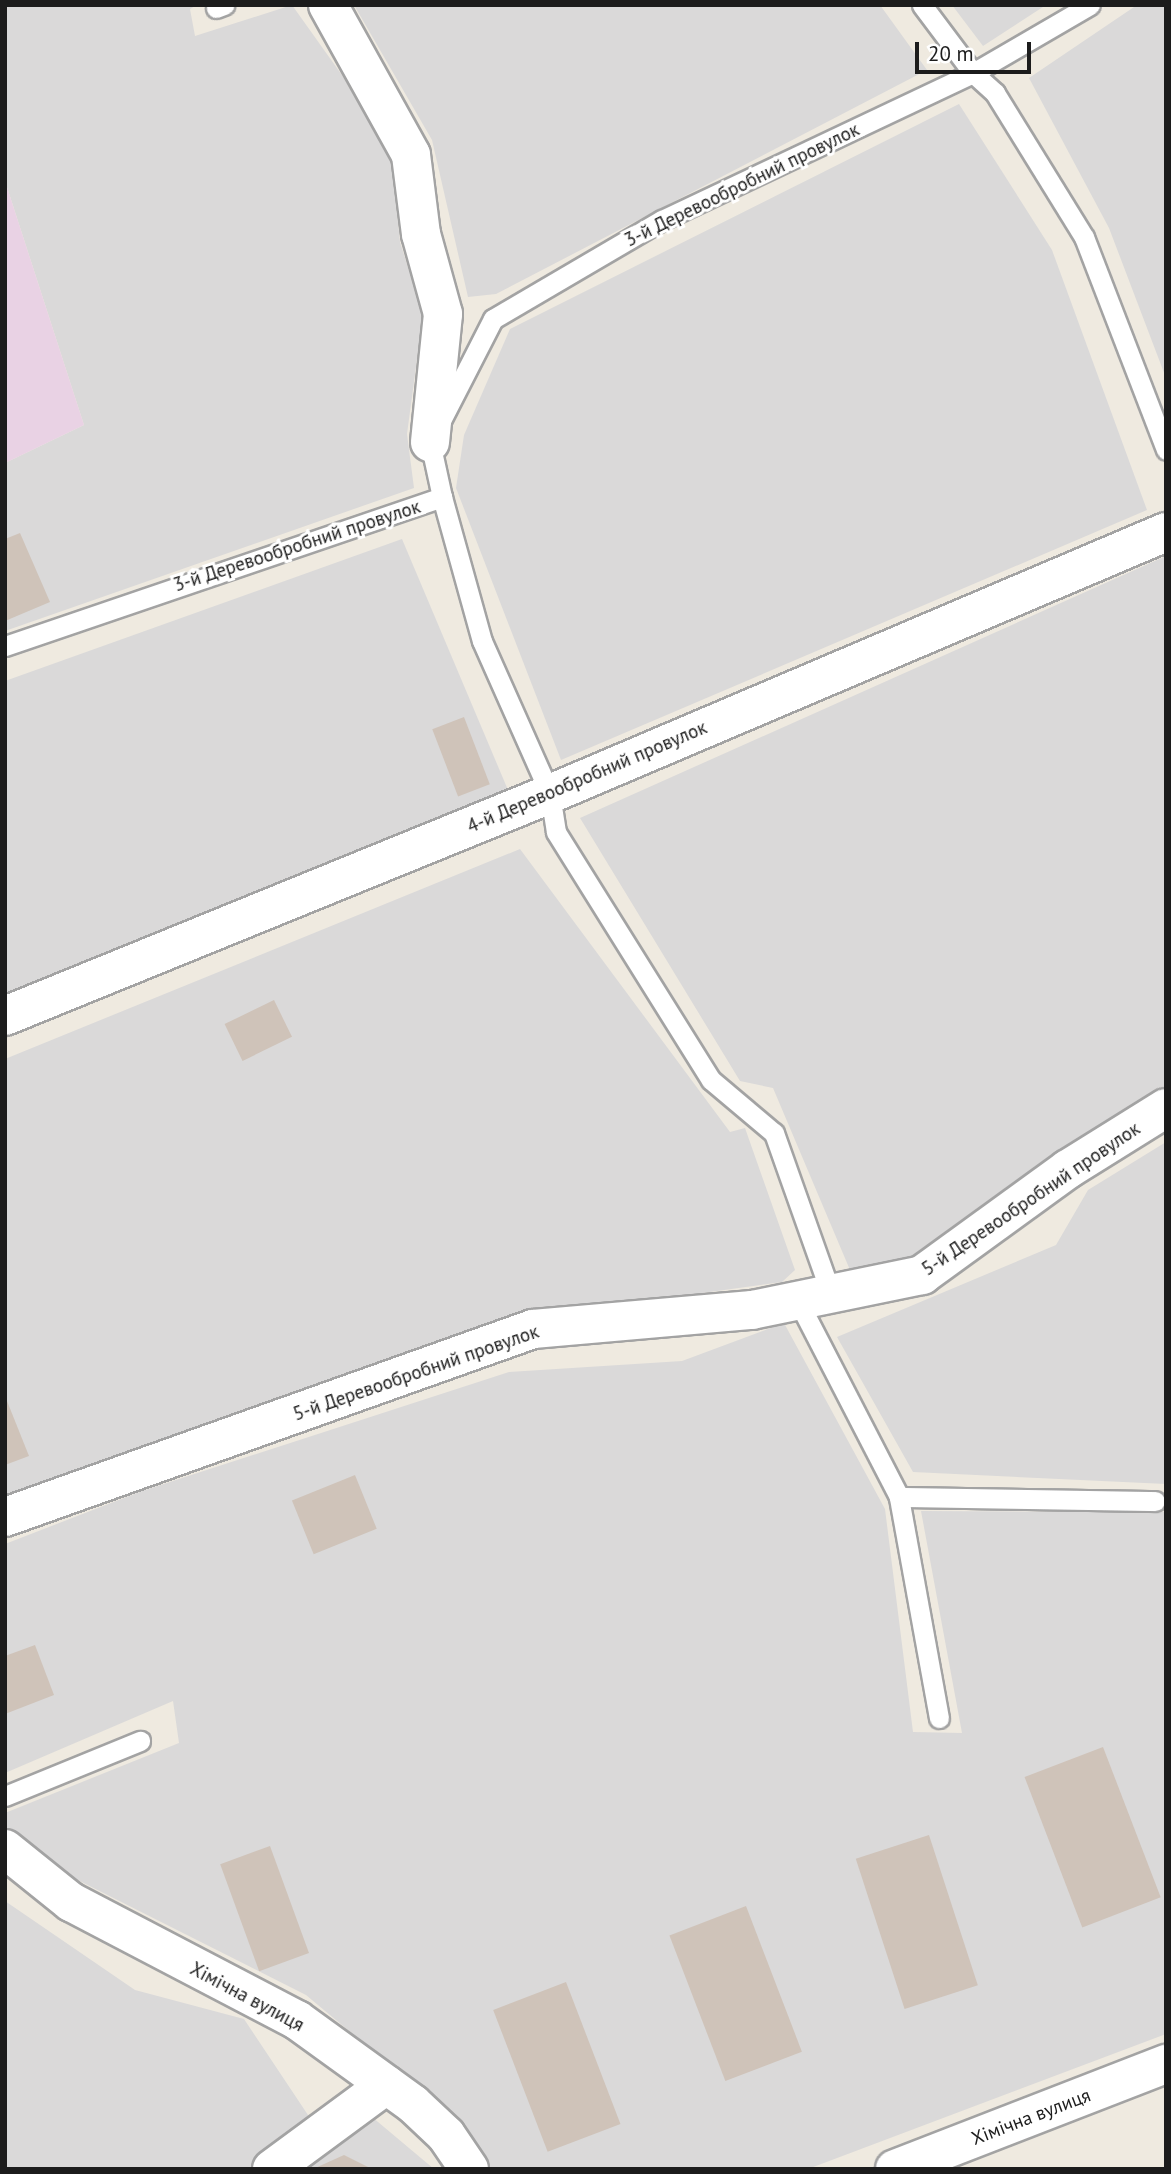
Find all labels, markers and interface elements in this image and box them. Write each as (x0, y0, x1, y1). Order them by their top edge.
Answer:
scale bar (919, 28, 1034, 72)
text: 20 m (928, 40, 974, 67)
street label: 3-й Деревообробний провулок (621, 118, 863, 252)
street label: 3-й Деревообробний провулок (170, 495, 424, 597)
street label: 4-й Деревообробний провулок (463, 716, 711, 838)
street label: 5-й Деревообробний провулок (917, 1117, 1145, 1281)
street label: 5-й Деревообробний провулок (290, 1320, 542, 1426)
street label: Хімічна вулиця (186, 1957, 308, 2037)
street label: Хімічна вулиця (968, 2084, 1094, 2150)

